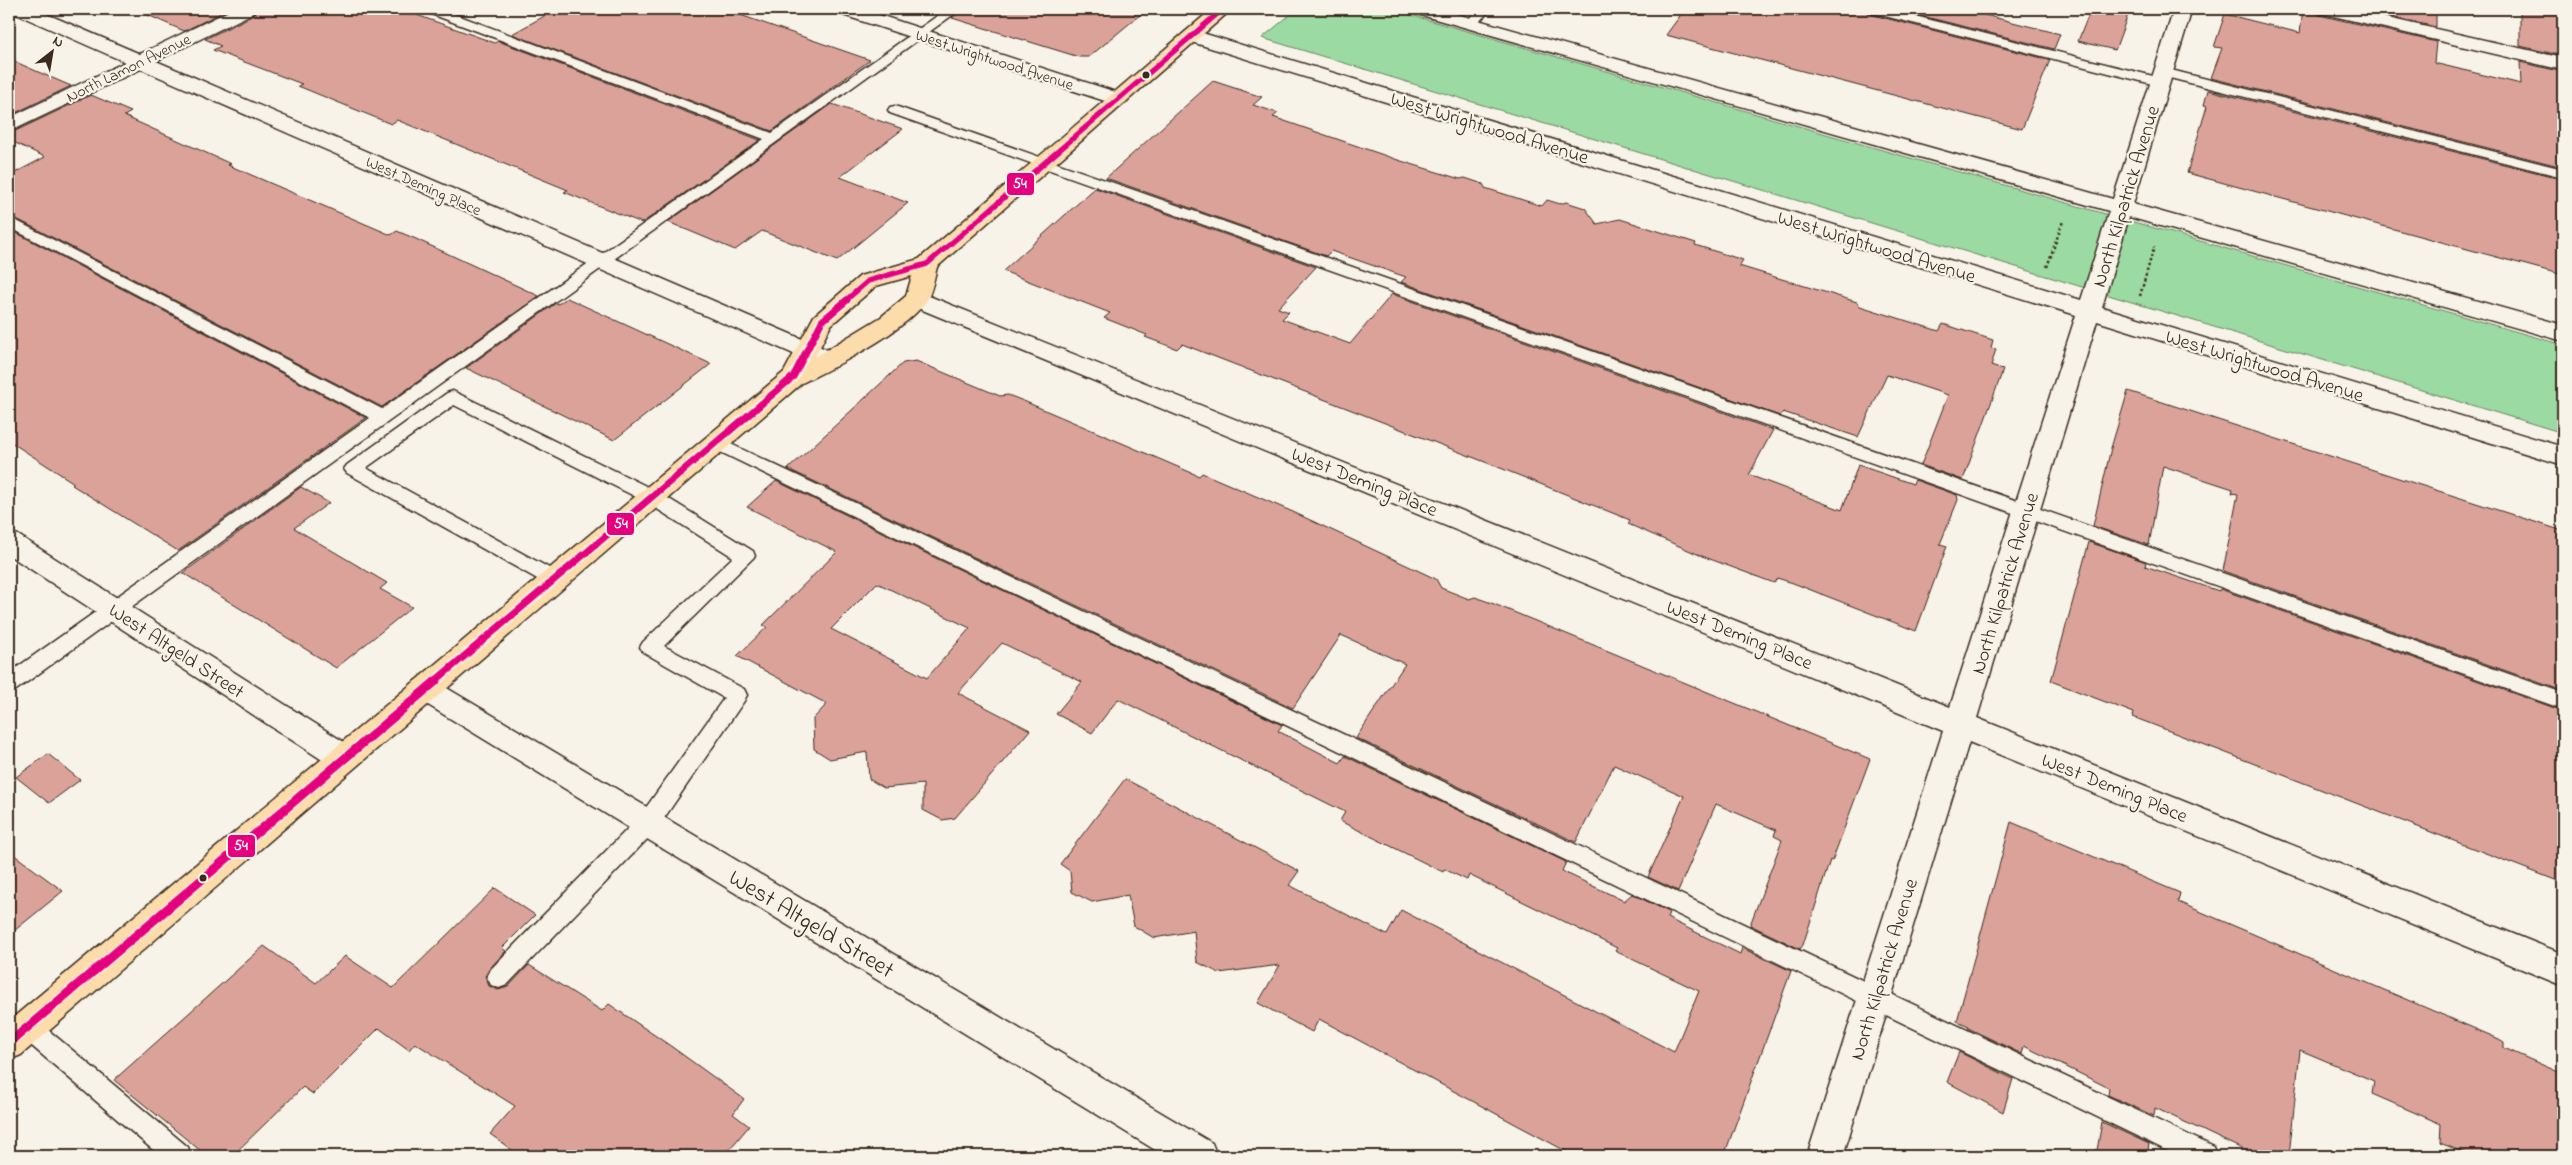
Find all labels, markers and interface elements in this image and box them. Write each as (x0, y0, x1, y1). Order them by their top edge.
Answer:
street label: West Wrightwood Avenue (912, 24, 1077, 98)
north arrow (28, 28, 78, 78)
street label: North Lamon Avenue (62, 28, 196, 109)
text: N (48, 31, 67, 54)
unlabelled marker (1141, 70, 1151, 80)
street label: West Wrightwood Avenue (1386, 85, 1592, 174)
street label: North Kilpatrick Avenue (2086, 102, 2169, 291)
street label: West Deming Place (362, 151, 486, 223)
line badge: 54 (1006, 172, 1035, 196)
text: 54 (1013, 174, 1027, 195)
street label: West Wrightwood Avenue (1773, 204, 1979, 293)
street label: West Wrightwood Avenue (2161, 323, 2367, 412)
street label: West Deming Place (1286, 441, 1442, 527)
street label: North Kilpatrick Avenue (1965, 489, 2048, 678)
line badge: 54 (606, 512, 635, 536)
text: 54 (614, 514, 628, 535)
street label: West Deming Place (1661, 594, 1817, 680)
street label: West Altgeld Street (101, 597, 249, 708)
street label: West Deming Place (2036, 747, 2192, 833)
line badge: 54 (227, 834, 256, 858)
text: 54 (234, 836, 248, 857)
street label: West Altgeld Street (721, 862, 900, 989)
unlabelled marker (198, 873, 208, 883)
street label: North Kilpatrick Avenue (1844, 875, 1927, 1064)

